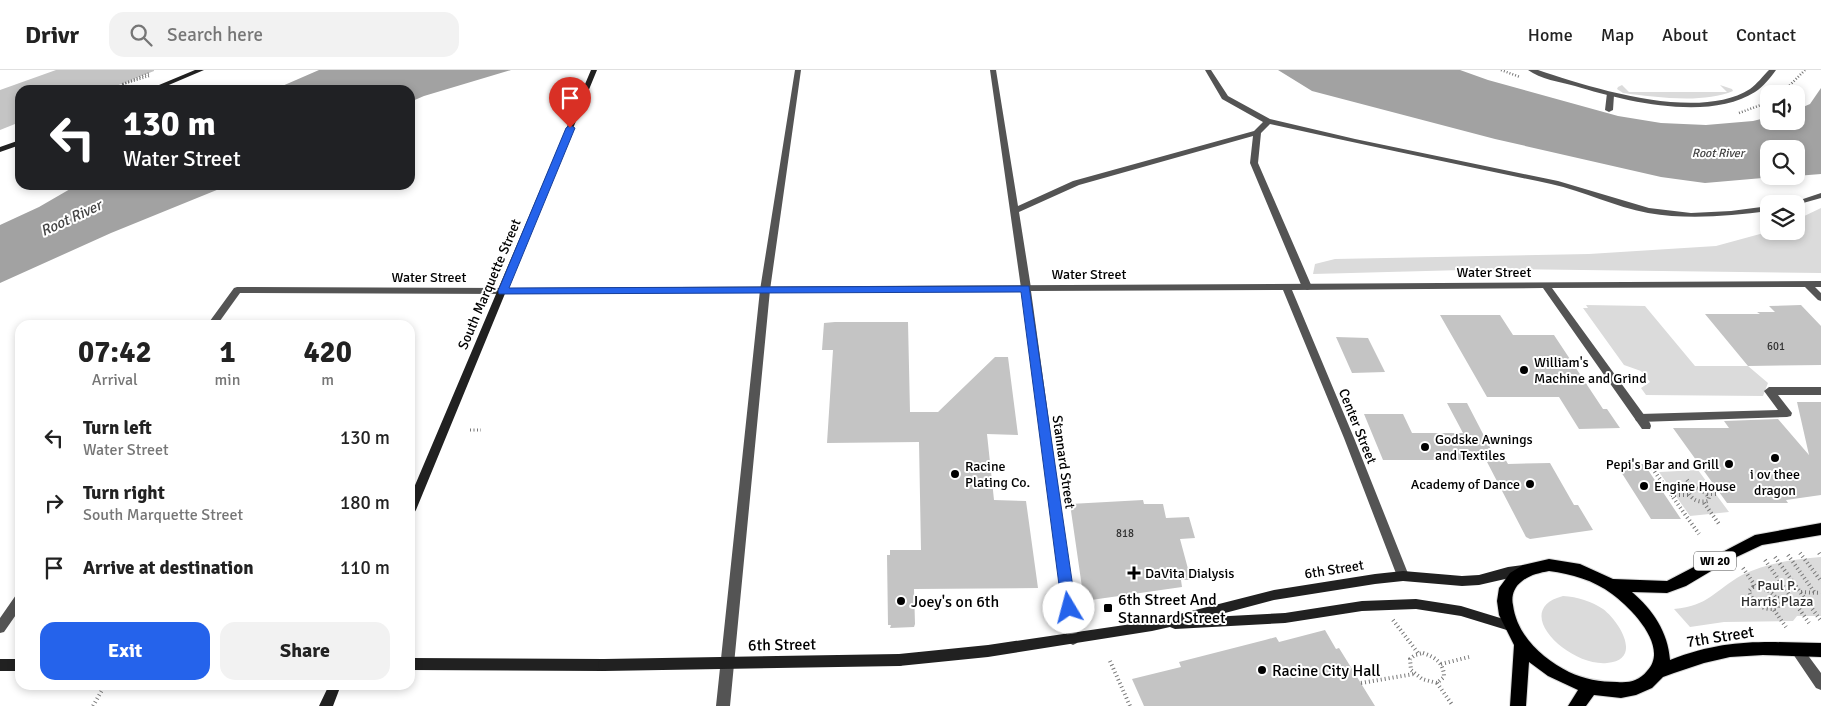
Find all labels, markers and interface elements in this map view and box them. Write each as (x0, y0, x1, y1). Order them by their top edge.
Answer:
search box (109, 12, 459, 57)
text: Drivr (25, 20, 79, 50)
icon: search (127, 21, 155, 49)
text: Search here (167, 23, 263, 47)
text: Home (1528, 24, 1573, 46)
text: Map (1601, 24, 1634, 46)
text: About (1662, 24, 1708, 46)
text: Contact (1736, 24, 1796, 46)
pin (549, 77, 591, 128)
icon: arrive (556, 84, 584, 112)
map controls (1760, 85, 1805, 240)
button: sound (1760, 85, 1805, 130)
text: 130 m (123, 102, 216, 145)
icon: left (40, 105, 105, 170)
button: search (1760, 140, 1805, 185)
text: Water Street (123, 145, 241, 172)
water label: Root River (1692, 146, 1746, 161)
water label: Root River (38, 195, 107, 240)
button: layers (1760, 195, 1805, 240)
street label: South Marquette Street (454, 216, 525, 352)
street label: Water Street (1457, 264, 1532, 281)
street label: Water Street (1052, 266, 1127, 283)
street label: Water Street (392, 269, 467, 286)
text: 07:42 (78, 334, 152, 371)
text: 1 (219, 334, 236, 371)
text: 420 (303, 334, 352, 371)
house number: 601 (1767, 340, 1785, 353)
place label: William's Machine and Grind (1534, 354, 1647, 387)
marker: William's Machine and Grind (1518, 364, 1530, 376)
text: Arrival (92, 370, 138, 390)
text: min (215, 370, 240, 390)
text: m (321, 370, 334, 390)
street label: Center Street (1335, 386, 1380, 466)
street label: Stannard Street (1049, 414, 1078, 510)
text: Turn left (83, 416, 152, 440)
icon: left (40, 424, 68, 452)
text: 130 m (340, 426, 390, 450)
place label: Godske Awnings and Textiles (1435, 431, 1533, 464)
text: Water Street (83, 440, 169, 460)
marker: Godske Awnings and Textiles (1419, 441, 1431, 453)
marker: i ov thee dragon (1769, 452, 1781, 464)
place label: Pepi's Bar and Grill (1606, 456, 1719, 473)
place label: Racine Plating Co. (965, 458, 1030, 491)
marker: Pepi's Bar and Grill (1723, 458, 1735, 470)
place label: i ov thee dragon (1750, 466, 1800, 499)
marker: Racine Plating Co. (949, 468, 961, 480)
place label: Academy of Dance (1411, 476, 1520, 493)
marker: Academy of Dance (1524, 478, 1536, 490)
place label: Engine House (1654, 478, 1736, 495)
marker: Engine House (1638, 480, 1650, 492)
text: Turn right (83, 481, 165, 505)
icon: right (40, 489, 68, 517)
text: 180 m (340, 491, 390, 515)
text: South Marquette Street (83, 505, 243, 525)
house number: 818 (1116, 527, 1134, 540)
road number: WI 20 (1694, 552, 1736, 571)
icon: arrive (40, 554, 68, 582)
text: Arrive at destination (83, 556, 254, 580)
text: 110 m (340, 556, 390, 580)
street label: 6th Street (1303, 556, 1365, 583)
place label: DaVita Dialysis (1145, 565, 1234, 582)
marker: DaVita Dialysis (1127, 566, 1141, 580)
park label: Paul P. Harris Plaza (1741, 577, 1813, 610)
position arrow (1042, 581, 1094, 633)
place label: 6th Street And Stannard Street (1118, 590, 1226, 628)
place label: Joey's on 6th (911, 592, 999, 612)
marker: Joey's on 6th (895, 595, 907, 607)
marker: 6th Street And Stannard Street (1102, 602, 1114, 614)
button: Exit (40, 622, 210, 680)
button: Share (220, 622, 390, 680)
street label: 7th Street (1685, 622, 1756, 652)
street label: 6th Street (748, 634, 817, 656)
place label: Racine City Hall (1272, 661, 1381, 681)
marker: Racine City Hall (1256, 664, 1268, 676)

